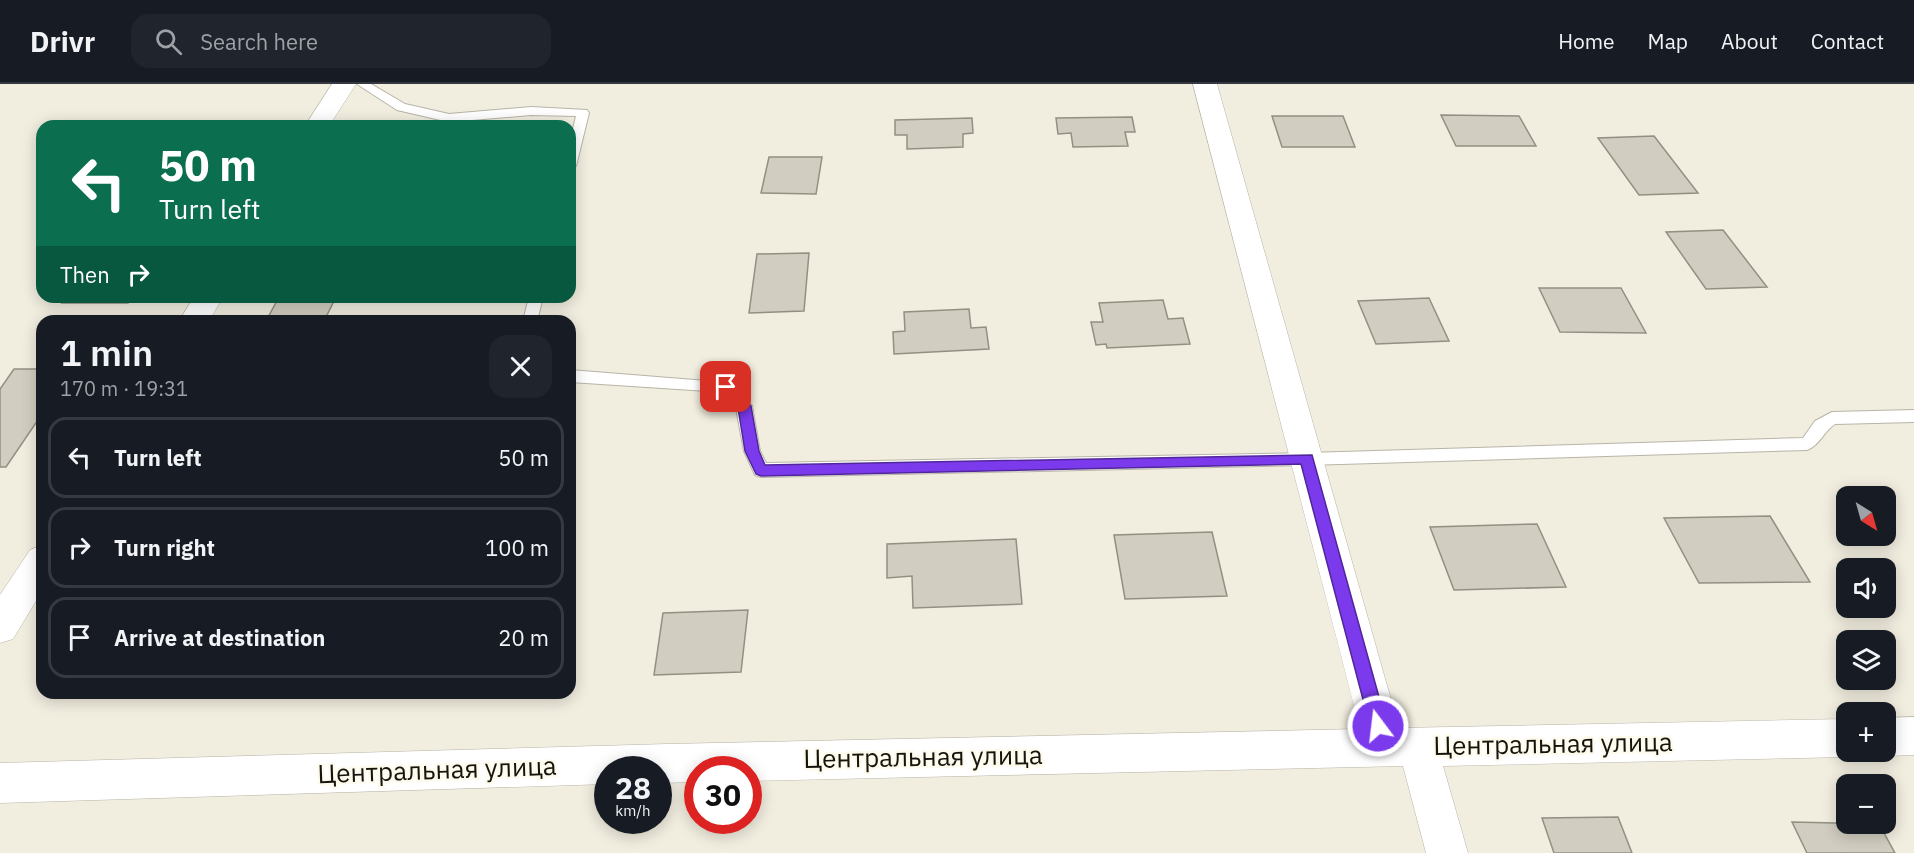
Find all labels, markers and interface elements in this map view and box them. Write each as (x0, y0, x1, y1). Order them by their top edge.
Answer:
search box (131, 14, 551, 68)
text: Drivr (30, 23, 95, 60)
icon: search (152, 25, 185, 58)
text: Search here (200, 27, 318, 56)
text: Home (1558, 27, 1615, 55)
text: Map (1648, 27, 1688, 55)
text: About (1721, 27, 1778, 55)
text: Contact (1811, 27, 1884, 55)
text: 50 m (159, 138, 257, 193)
icon: left (60, 144, 138, 222)
text: Turn left (159, 191, 260, 226)
icon: right (122, 258, 155, 291)
text: Then (60, 260, 110, 289)
text: 1 min (60, 329, 153, 376)
button: close (489, 335, 552, 398)
pin (700, 361, 751, 412)
icon: arrive (709, 370, 742, 403)
text: 170 m · 19:31 (60, 375, 188, 402)
icon: left (63, 441, 96, 474)
text: Turn left (114, 443, 202, 472)
text: 50 m (498, 443, 549, 472)
north arrow (1836, 486, 1896, 546)
map controls (1836, 486, 1896, 834)
icon: right (63, 531, 96, 564)
text: Turn right (114, 533, 215, 562)
text: 100 m (485, 533, 549, 562)
button: sound (1836, 558, 1896, 618)
icon: arrive (63, 621, 96, 654)
text: Arrive at destination (114, 623, 325, 652)
text: 20 m (498, 623, 549, 652)
button: layers (1836, 630, 1896, 690)
position arrow (1346, 694, 1410, 758)
button: + (1836, 702, 1896, 762)
street label: Центральная улица (1433, 724, 1673, 762)
street label: Центральная улица (803, 737, 1043, 775)
street label: Центральная улица (317, 748, 557, 790)
speed limit sign: 30 (684, 756, 762, 834)
text: 28 (615, 768, 651, 807)
button: − (1836, 774, 1896, 834)
text: km/h (615, 801, 651, 820)

